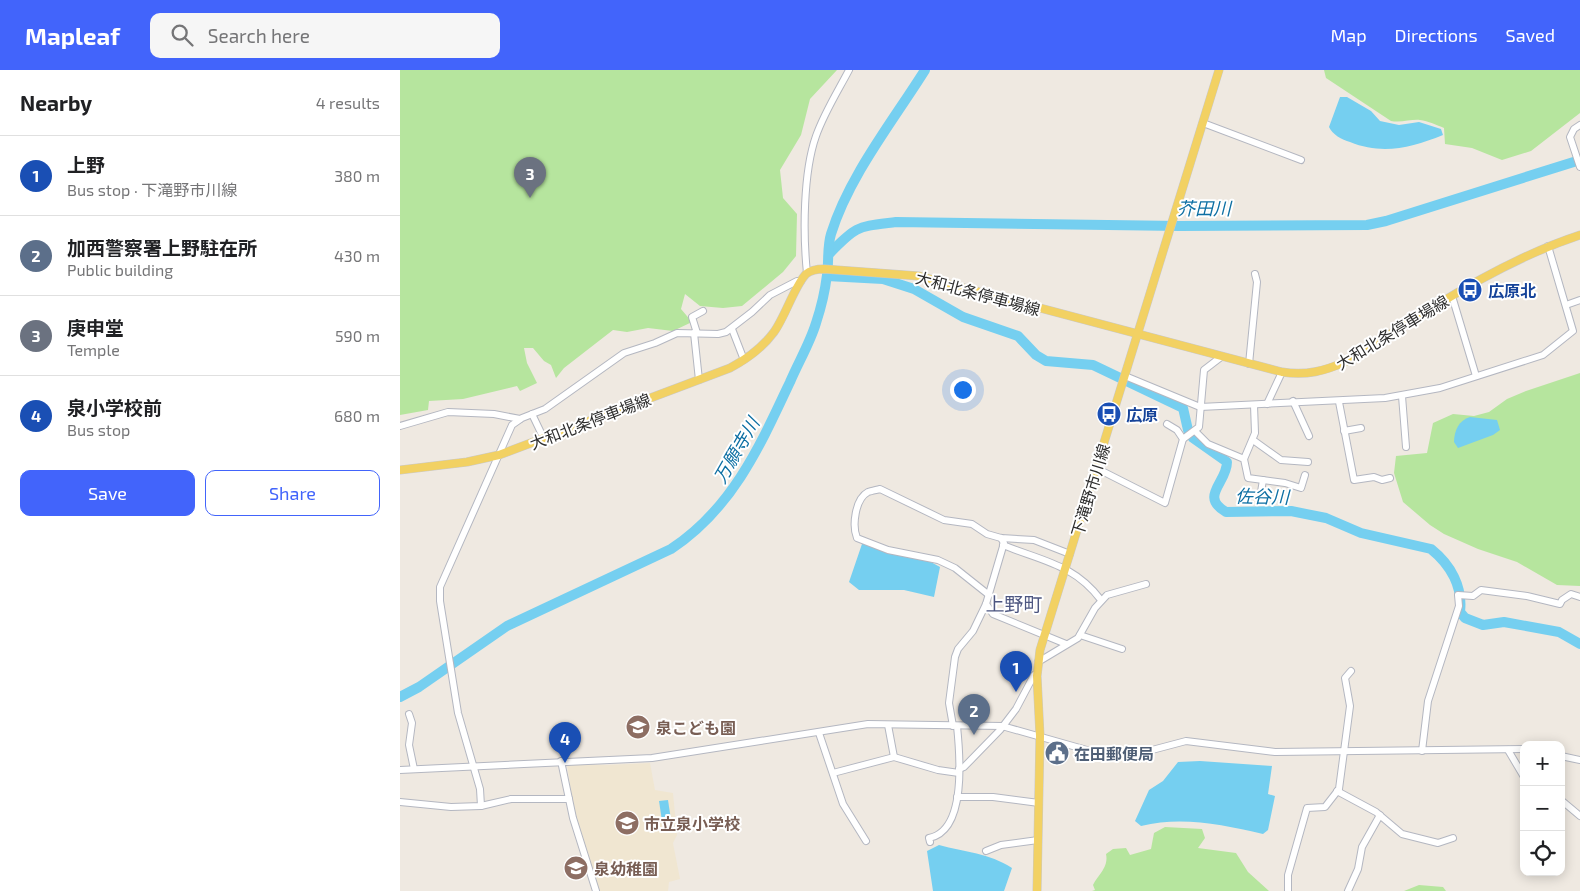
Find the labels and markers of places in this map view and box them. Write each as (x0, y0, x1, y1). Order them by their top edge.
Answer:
pin: 3 (514, 157, 546, 198)
bus stop icon: 広原北 (1457, 277, 1483, 303)
place label: 広原北 (1488, 281, 1536, 300)
bus stop icon: 広原 (1096, 401, 1122, 427)
place label: 広原 (1126, 405, 1158, 424)
pin: 1 (1000, 651, 1032, 692)
pin: 2 (958, 694, 990, 735)
school or university icon: 泉こども園 (625, 714, 651, 740)
place label: 泉こども園 (656, 718, 736, 737)
pin: 4 (549, 722, 581, 763)
public building icon: 在田郵便局 (1044, 740, 1070, 766)
place label: 在田郵便局 (1074, 744, 1154, 763)
school or university icon: 市立泉小学校 (614, 810, 640, 836)
place label: 市立泉小学校 (644, 814, 740, 833)
school or university icon: 泉幼稚園 (563, 855, 589, 881)
place label: 泉幼稚園 (594, 859, 658, 878)

